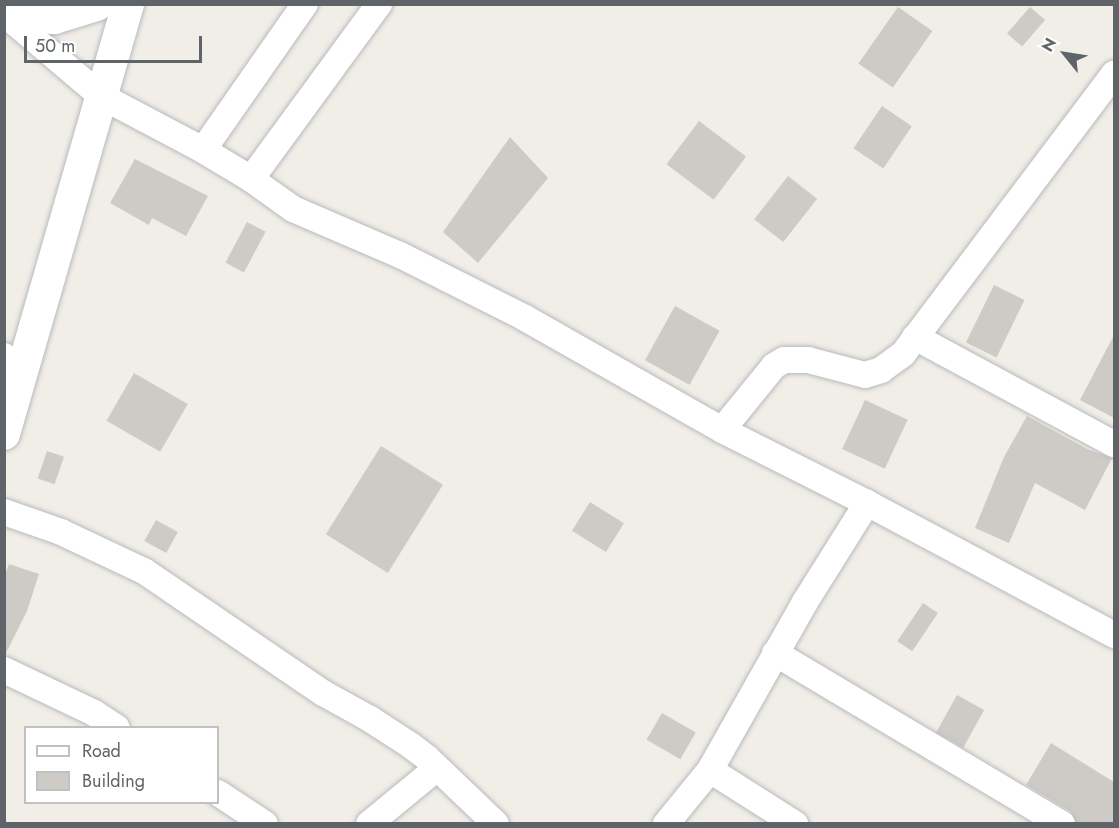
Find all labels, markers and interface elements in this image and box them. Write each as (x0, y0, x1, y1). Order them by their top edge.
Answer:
scale bar (27, 24, 206, 62)
north arrow (1035, 24, 1095, 84)
text: 50 m (35, 33, 75, 59)
text: N (1036, 33, 1062, 56)
legend (24, 726, 219, 804)
text: Road (82, 738, 121, 764)
text: Building (82, 768, 145, 794)

